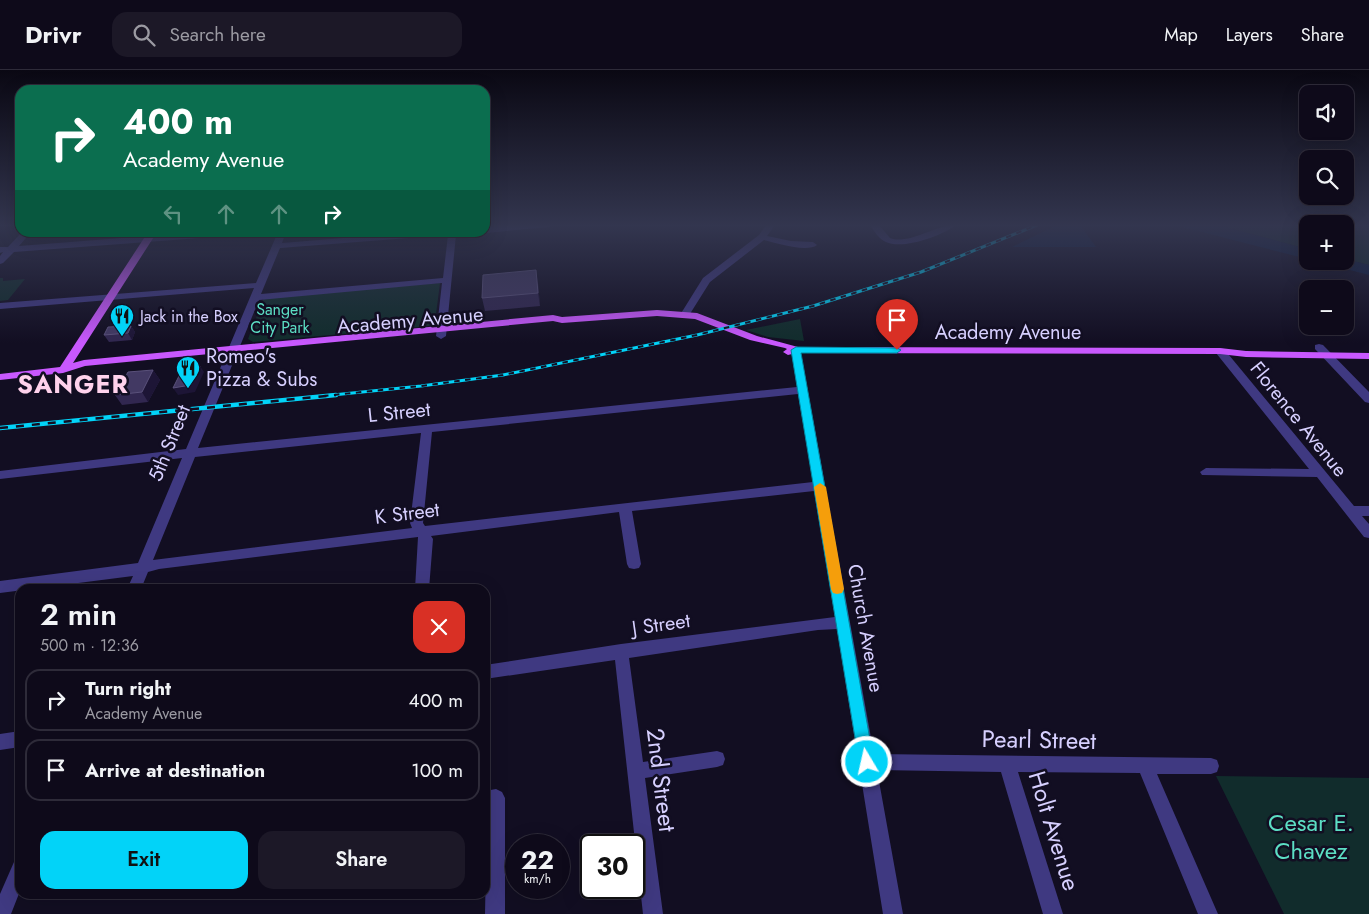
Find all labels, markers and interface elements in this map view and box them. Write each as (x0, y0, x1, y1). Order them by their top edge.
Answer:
search box (112, 12, 462, 57)
text: Drivr (25, 17, 82, 52)
icon: search (130, 21, 158, 49)
text: Search here (170, 21, 266, 48)
text: Map (1164, 22, 1198, 48)
text: Layers (1226, 22, 1273, 48)
text: Share (1301, 22, 1344, 48)
map controls (1299, 85, 1354, 335)
button: sound (1299, 85, 1354, 140)
text: 400 m (123, 97, 233, 147)
icon: right (40, 105, 105, 170)
text: Academy Avenue (123, 143, 284, 175)
button: search (1299, 150, 1354, 205)
icon: left (159, 200, 187, 228)
icon: ahead (212, 200, 240, 228)
icon: ahead (265, 200, 293, 228)
icon: right (318, 200, 346, 228)
button: + (1299, 215, 1354, 270)
button: − (1299, 280, 1354, 335)
park label: Sanger City Park (250, 298, 311, 339)
pin (876, 299, 918, 350)
street label: Academy Avenue (336, 300, 484, 341)
restaurant icon: Jack in the Box (109, 303, 135, 337)
place label: Jack in the Box (138, 305, 238, 328)
icon: arrive (883, 306, 911, 334)
street label: Academy Avenue (935, 318, 1081, 347)
place label: Romeo's Pizza & Subs (206, 342, 317, 394)
restaurant icon: Romeo's Pizza & Subs (175, 355, 201, 389)
street label: Florence Avenue (1243, 355, 1354, 483)
district label: SANGER (17, 366, 129, 402)
street label: L Street (366, 395, 432, 430)
street label: 5th Street (141, 400, 198, 486)
street label: K Street (373, 495, 441, 532)
street label: Church Avenue (840, 562, 891, 694)
text: 2 min (40, 593, 117, 636)
button: close (413, 601, 465, 653)
street label: J Street (627, 606, 692, 643)
text: 500 m · 12:36 (40, 634, 139, 657)
text: Turn right (85, 675, 171, 702)
icon: right (42, 686, 70, 714)
text: 400 m (409, 687, 463, 714)
text: Academy Avenue (85, 702, 202, 725)
street label: Pearl Street (981, 721, 1097, 758)
street label: 2nd Street (638, 726, 685, 834)
position arrow (840, 735, 892, 787)
icon: arrive (42, 756, 70, 784)
text: Arrive at destination (85, 757, 265, 784)
text: 100 m (411, 757, 463, 784)
street label: Holt Avenue (1020, 767, 1089, 895)
park label: Cesar E. Chavez (1268, 805, 1354, 868)
button: Exit (40, 831, 248, 889)
button: Share (258, 831, 465, 889)
speed limit sign: 30 (580, 834, 645, 899)
text: 22 (521, 842, 554, 878)
text: km/h (524, 870, 551, 888)

